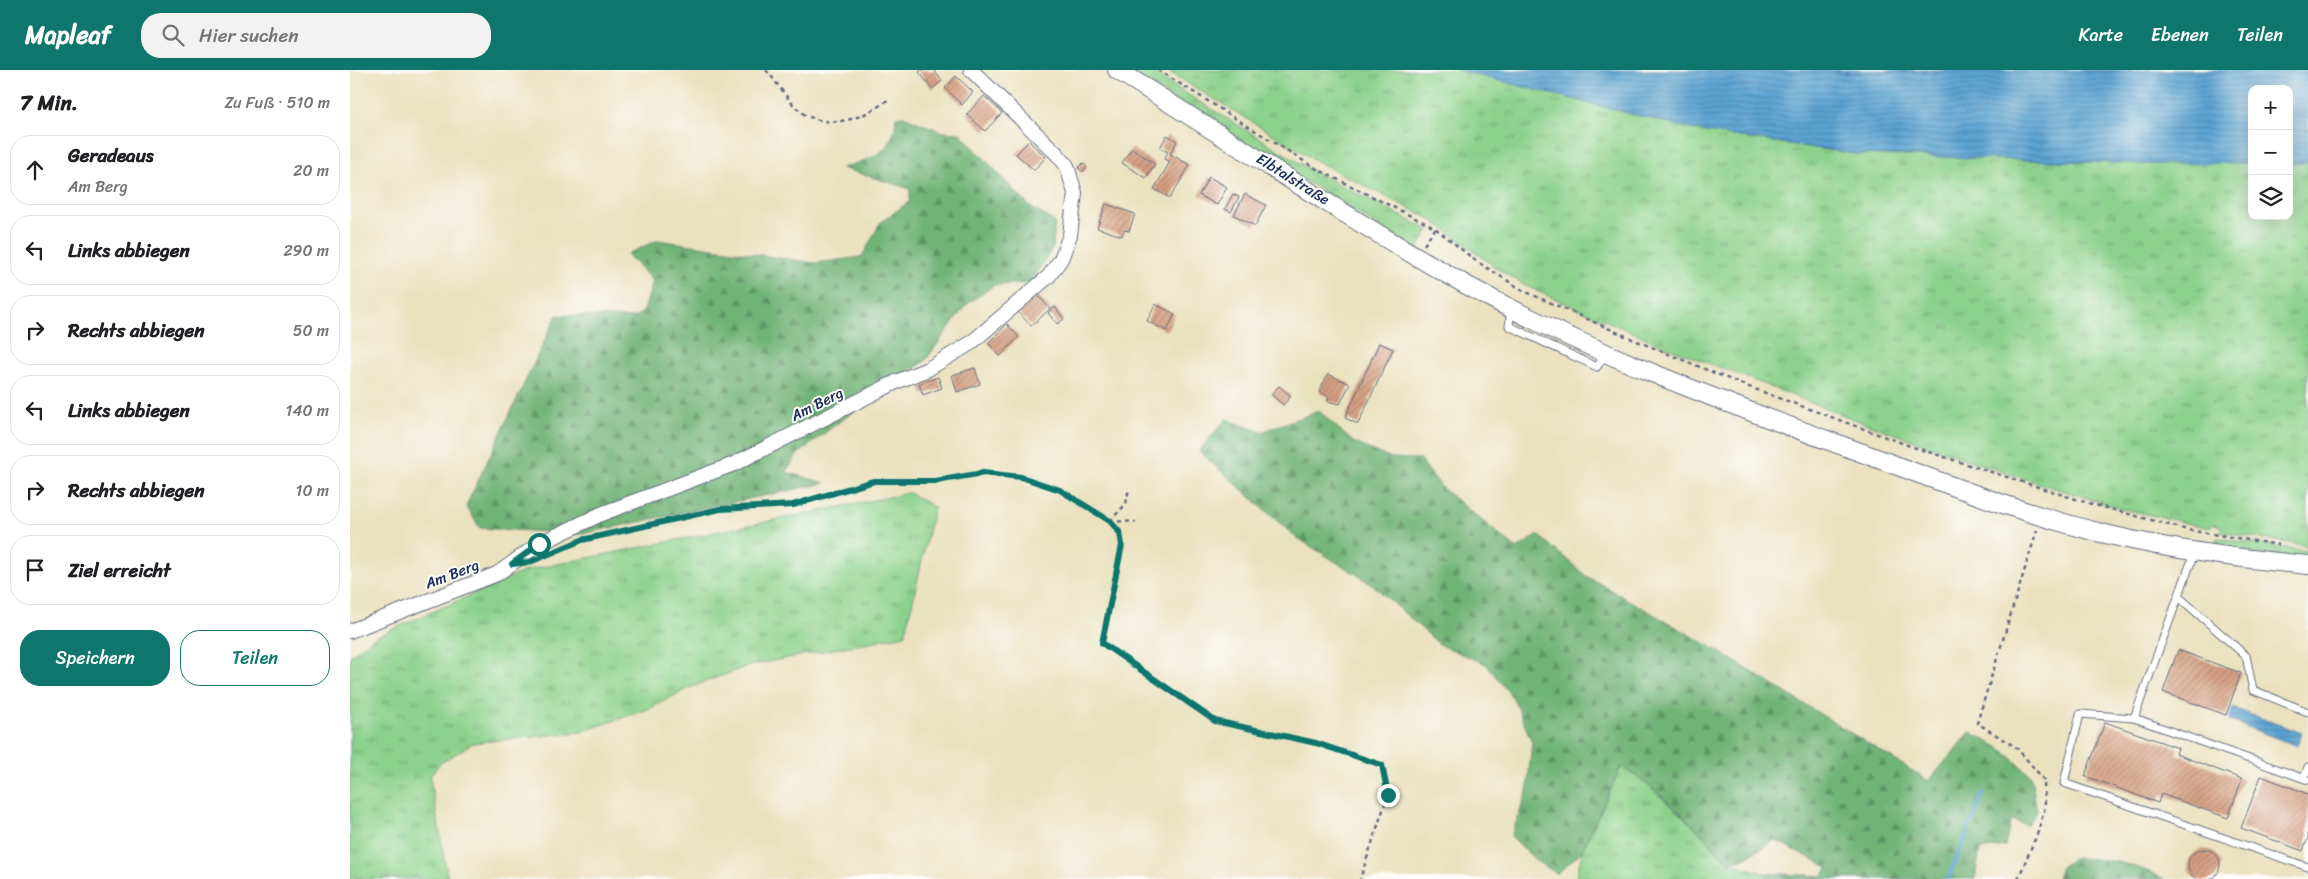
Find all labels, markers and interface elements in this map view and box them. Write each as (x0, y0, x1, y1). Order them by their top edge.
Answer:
search box (141, 13, 491, 58)
text: Mapleaf (25, 14, 111, 56)
text: Hier suchen (199, 19, 299, 52)
text: Karte (2079, 19, 2123, 51)
text: Ebenen (2151, 19, 2209, 51)
text: Teilen (2237, 19, 2283, 51)
icon: search (159, 21, 187, 49)
text: 7 Min. (20, 84, 78, 122)
map controls (2248, 85, 2293, 220)
button: + (2248, 85, 2293, 130)
text: Zu Fuß · 510 m (224, 88, 330, 117)
button: − (2248, 130, 2293, 175)
text: Geradeaus (68, 139, 154, 172)
street label: Elbtalstraße (1251, 146, 1335, 212)
icon: ahead (21, 156, 49, 184)
text: 20 m (293, 156, 329, 185)
text: Am Berg (68, 172, 128, 201)
button: layers (2248, 175, 2293, 220)
text: Links abbiegen (68, 234, 190, 267)
icon: left (21, 236, 49, 264)
text: 290 m (283, 236, 329, 265)
text: Rechts abbiegen (68, 314, 205, 347)
icon: right (21, 316, 49, 344)
text: 50 m (293, 316, 329, 345)
street label: Am Berg (785, 380, 848, 429)
text: Links abbiegen (68, 394, 190, 427)
icon: left (21, 396, 49, 424)
text: 140 m (286, 396, 329, 425)
text: Rechts abbiegen (68, 474, 205, 507)
icon: right (21, 476, 49, 504)
text: 10 m (296, 476, 329, 505)
route start (528, 533, 551, 556)
street label: Am Berg (420, 552, 483, 597)
text: Ziel erreicht (68, 554, 171, 587)
icon: arrive (21, 556, 49, 584)
button: Speichern (20, 630, 170, 686)
button: Teilen (180, 630, 330, 686)
route end (1377, 784, 1400, 807)

